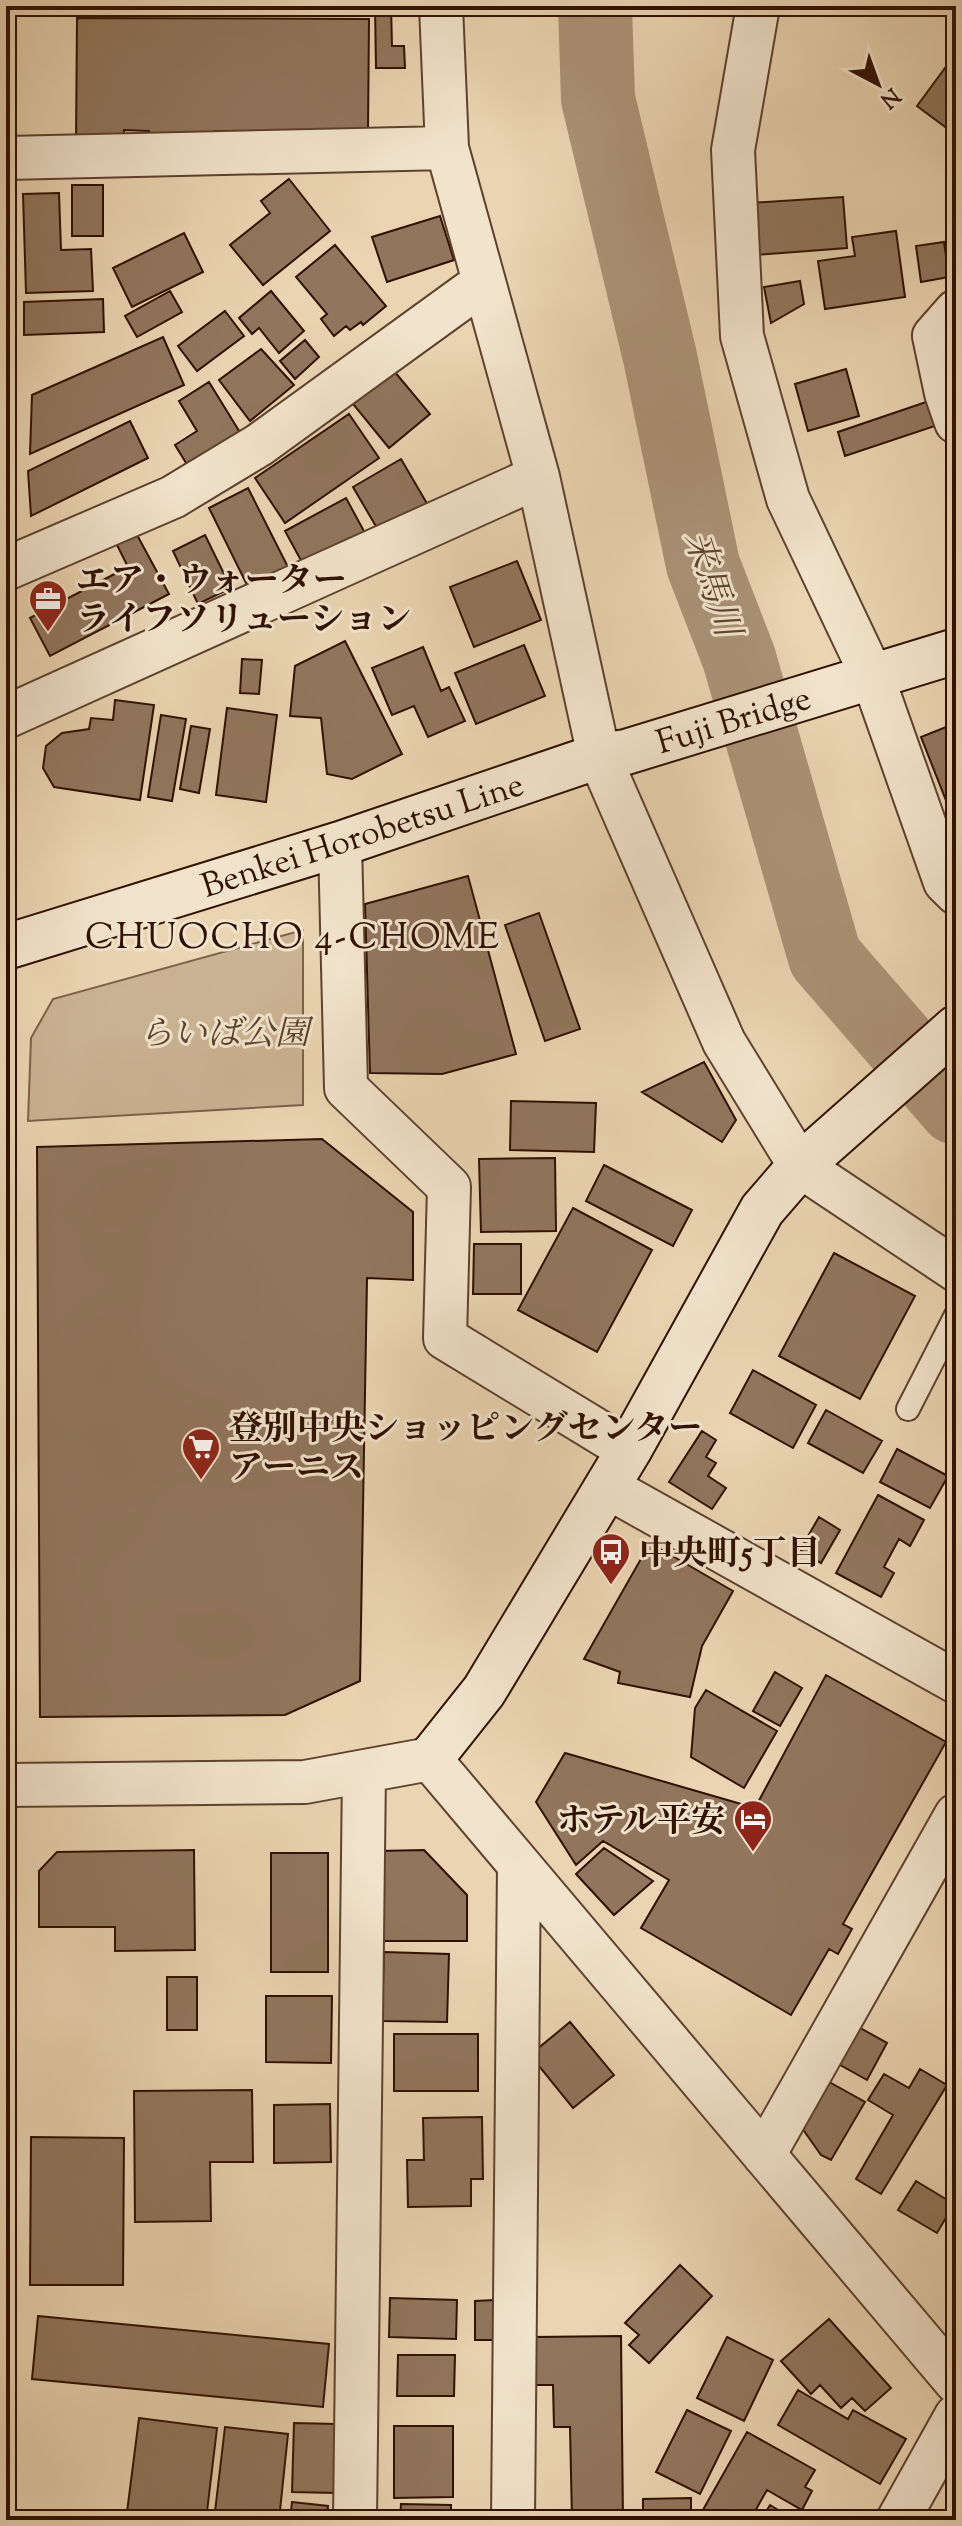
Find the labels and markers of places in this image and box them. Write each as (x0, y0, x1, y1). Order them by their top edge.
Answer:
place label: エア・ウォーター ライフソリューション (76, 558, 412, 646)
office icon: エア・ウォーター ライフソリューション (27, 578, 69, 633)
place label: 登別中央ショッピングセンター アーニス (229, 1406, 702, 1494)
supermarket icon: 登別中央ショッピングセンター アーニス (180, 1426, 222, 1481)
bus stop icon: 中央町5丁目 (590, 1531, 632, 1586)
place label: 中央町5丁目 (639, 1531, 821, 1580)
place label: ホテル平安 (557, 1798, 725, 1847)
hotel icon: ホテル平安 (732, 1798, 774, 1853)

